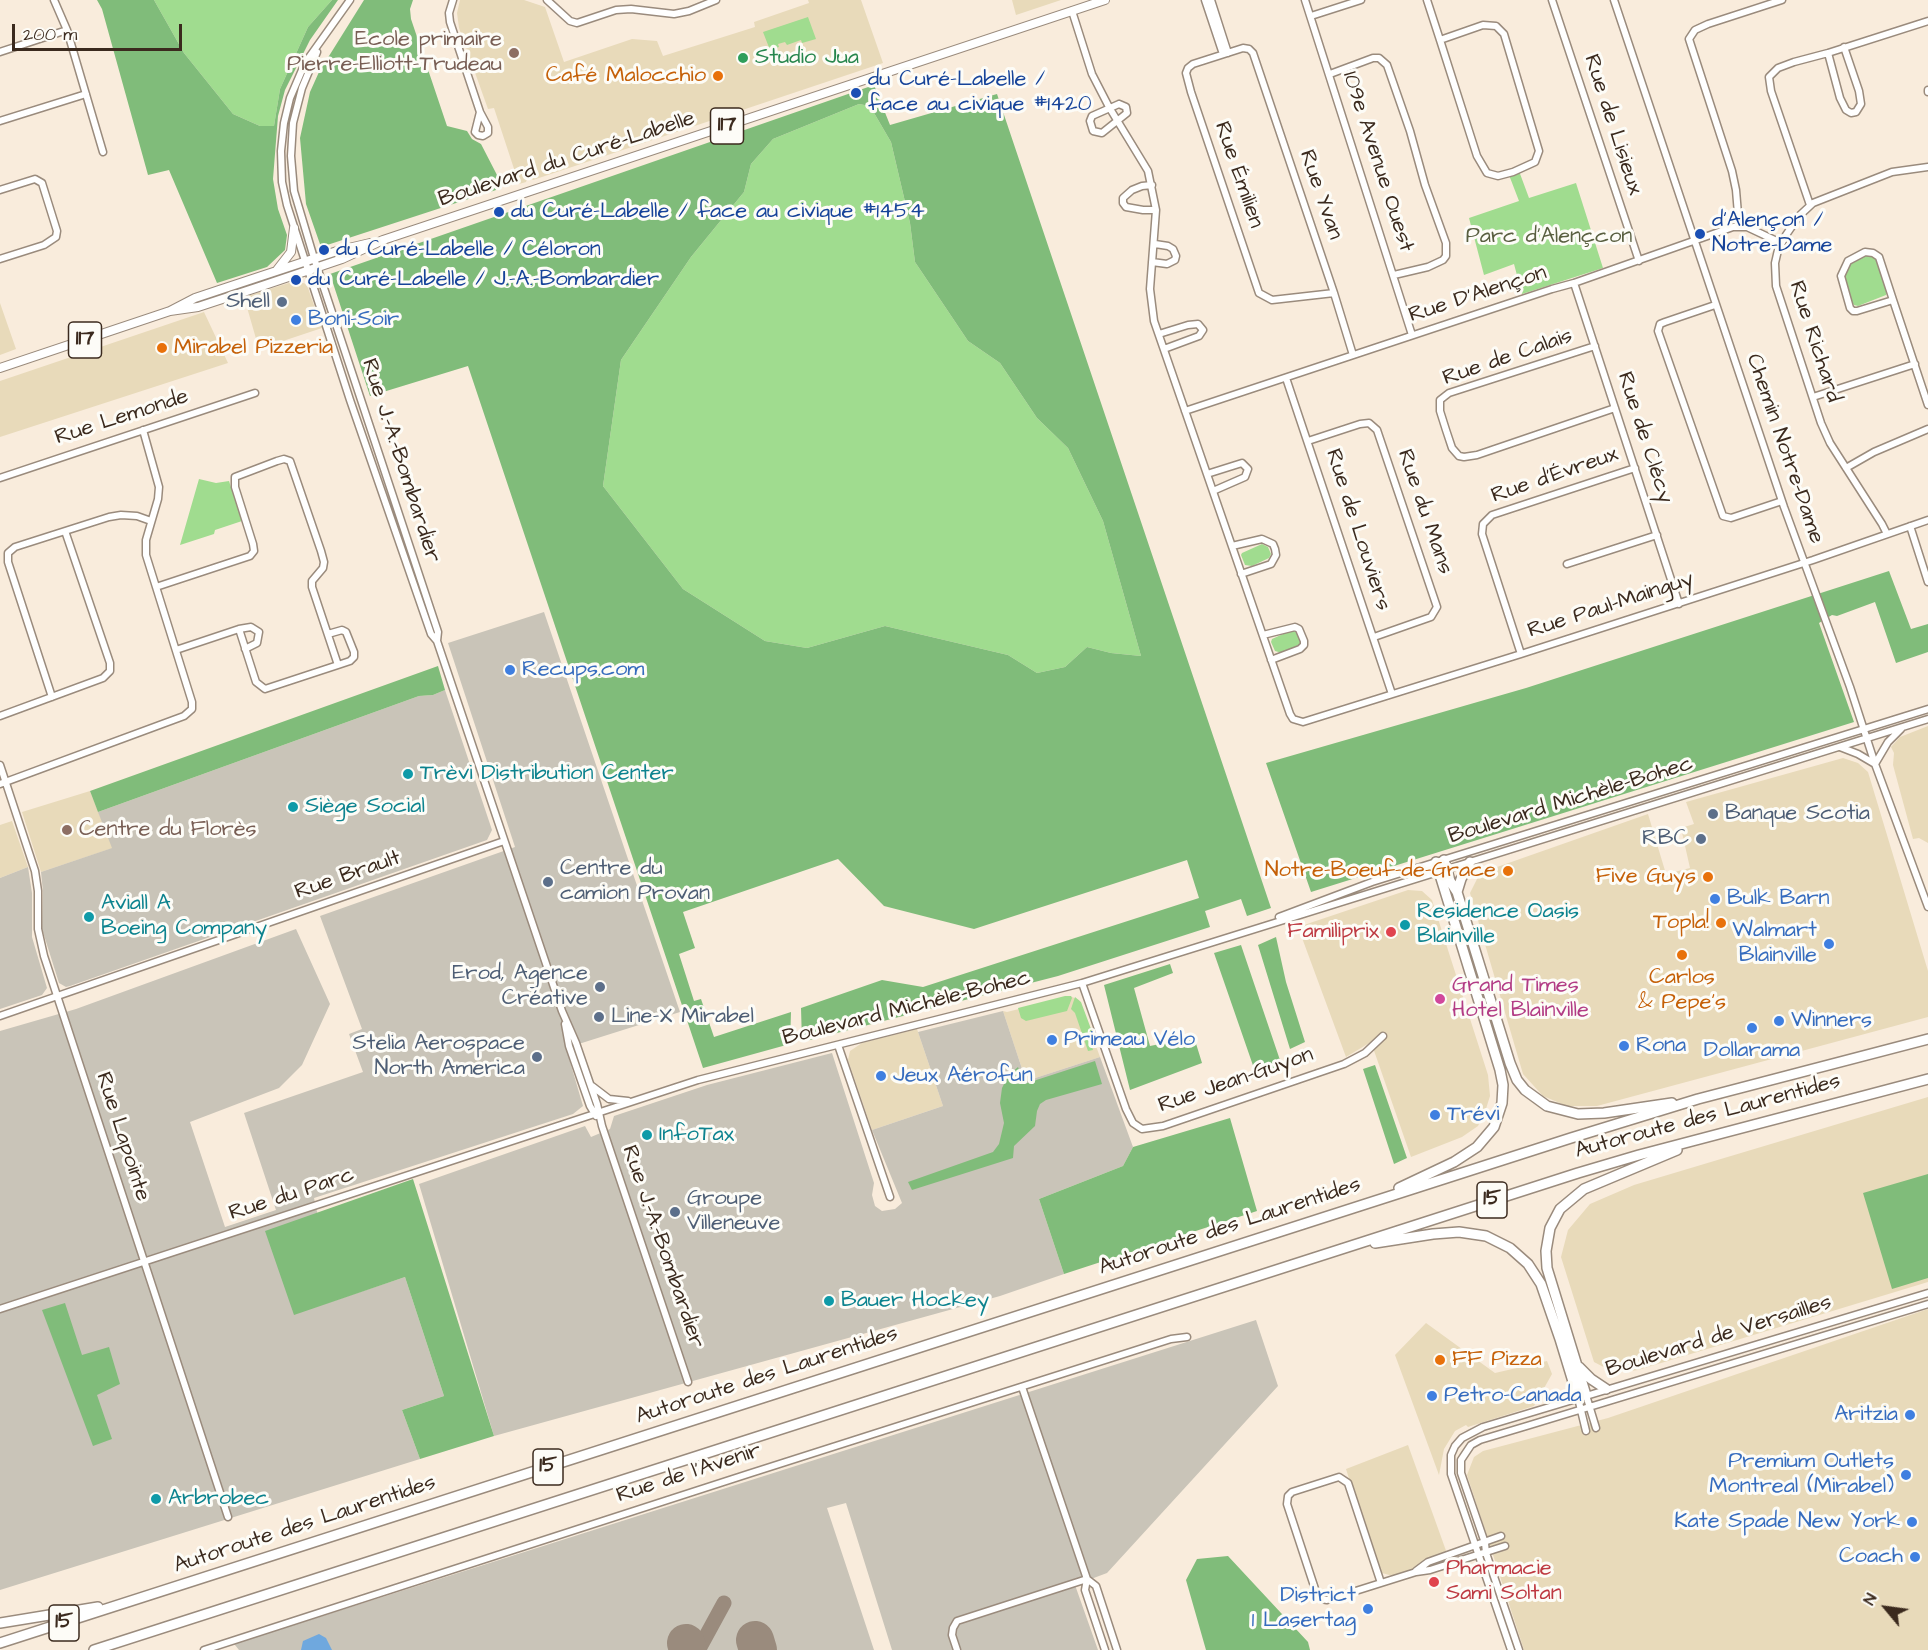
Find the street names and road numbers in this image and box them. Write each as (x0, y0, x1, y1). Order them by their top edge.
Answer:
street label: Rue de Lisieux (1577, 52, 1647, 198)
street label: 109e Avenue Ouest (1335, 69, 1419, 255)
street label: Boulevard du Curé-Labelle (436, 106, 698, 214)
road number: 117 (710, 108, 744, 144)
street label: Rue Émilien (1207, 118, 1269, 232)
street label: Rue Yvan (1292, 147, 1348, 243)
street label: Rue D'Alençon (1406, 260, 1550, 330)
street label: Rue Richard (1782, 278, 1846, 406)
road number: 117 (68, 322, 101, 358)
street label: Rue de Calais (1440, 323, 1576, 393)
street label: Chemin Notre-Dame (1739, 351, 1829, 547)
street label: Rue J.-A.-Bombardier (355, 356, 445, 566)
street label: Rue de Clécy (1610, 369, 1678, 507)
street label: Rue Lemonde (52, 384, 192, 452)
street label: Rue d'Évreux (1488, 442, 1622, 510)
street label: Rue de Louviers (1318, 446, 1396, 614)
street label: Rue du Mans (1390, 446, 1458, 578)
street label: Rue Paul-Mainguy (1525, 567, 1697, 645)
street label: Boulevard Michèle-Bohec (1445, 751, 1697, 851)
street label: Rue Brault (292, 846, 404, 906)
street label: Boulevard Michèle-Bohec (780, 965, 1034, 1053)
street label: Rue Jean-Guyon (1155, 1042, 1317, 1120)
street label: Rue Lapointe (89, 1069, 155, 1205)
street label: Autoroute des Laurentides (1572, 1069, 1844, 1165)
street label: Rue J.-A.-Bombardier (615, 1142, 709, 1352)
street label: Rue du Parc (226, 1162, 358, 1228)
street label: Autoroute des Laurentides (1096, 1172, 1364, 1282)
road number: 15 (1477, 1182, 1507, 1218)
street label: Boulevard de Versailles (1603, 1290, 1835, 1384)
street label: Autoroute des Laurentides (633, 1321, 901, 1431)
street label: Rue de l'Avenir (613, 1438, 765, 1510)
road number: 15 (533, 1449, 563, 1485)
street label: Autoroute des Laurentides (171, 1470, 439, 1580)
road number: 15 (49, 1605, 79, 1641)

